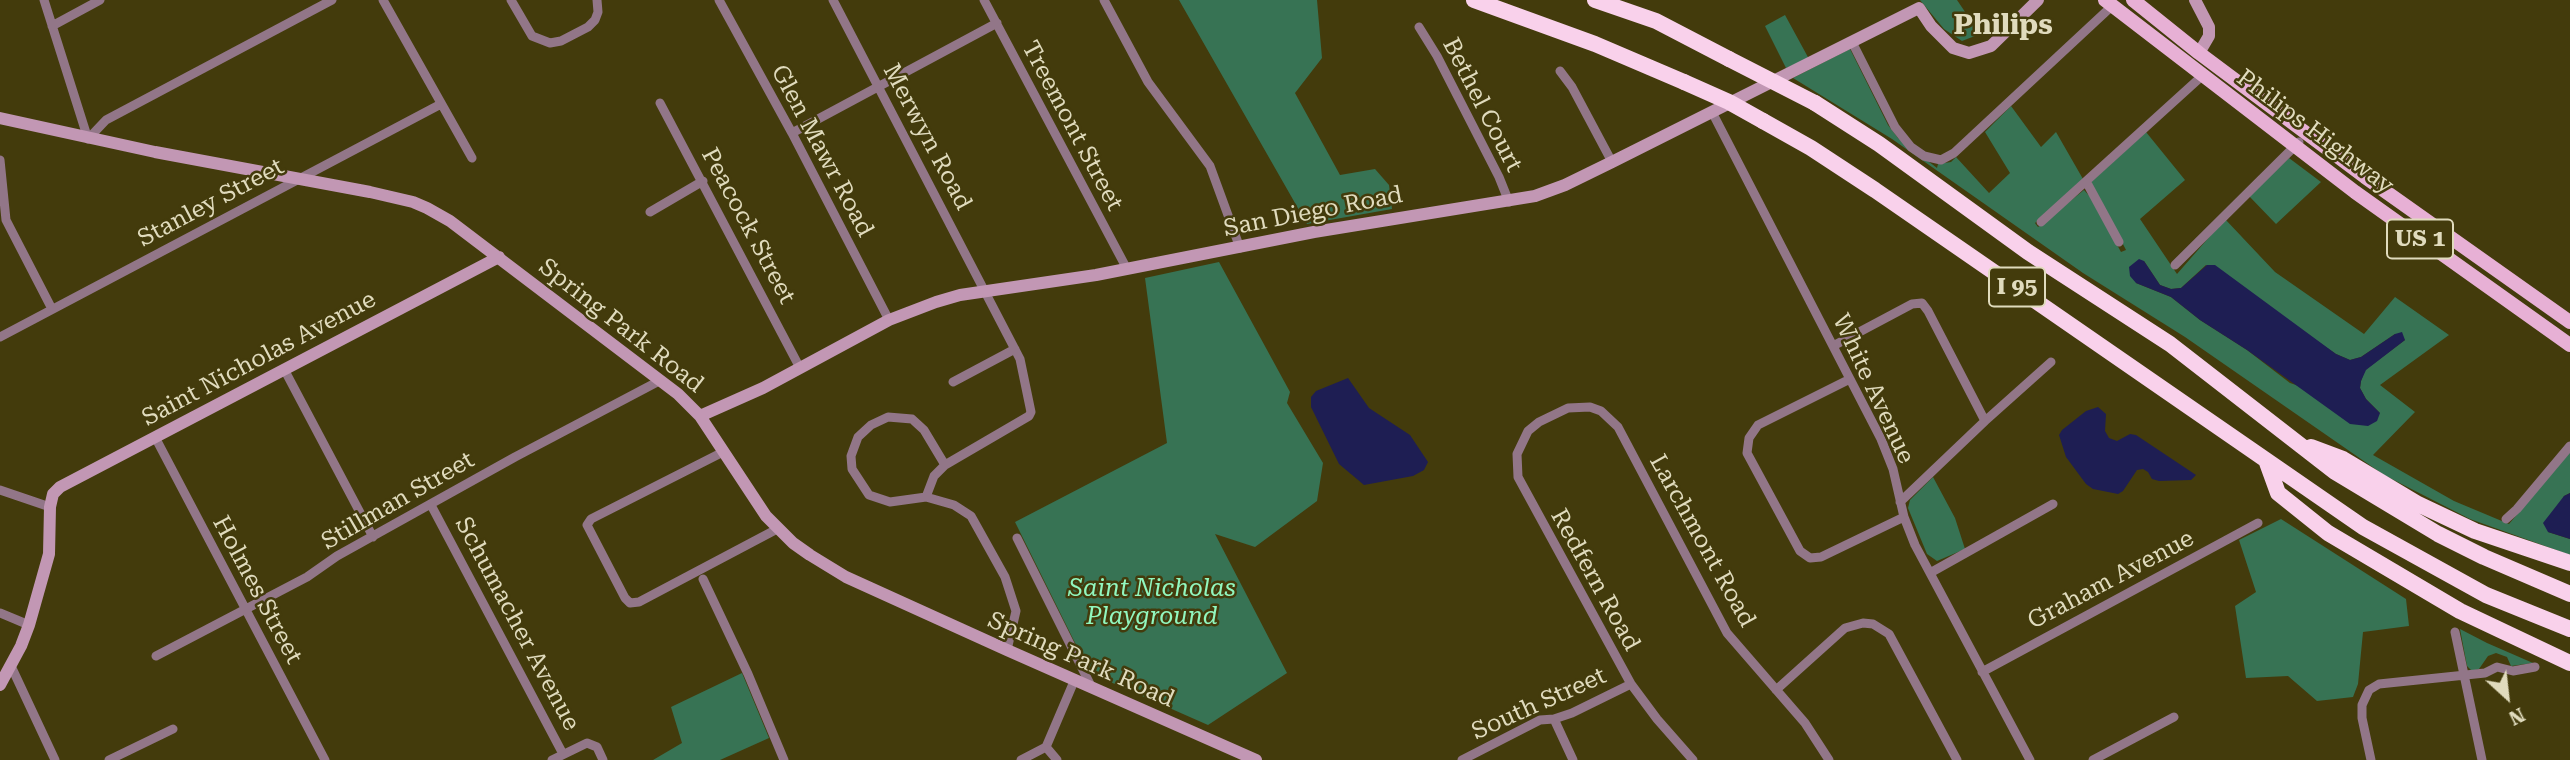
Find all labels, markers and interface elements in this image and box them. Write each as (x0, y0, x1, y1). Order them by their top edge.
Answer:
district label: Philips (1953, 9, 2053, 43)
street label: Bethel Court (1436, 33, 1528, 177)
street label: Treemont Street (1015, 36, 1129, 216)
street label: Merwyn Road (876, 59, 978, 215)
street label: Glen Mawr Road (765, 60, 879, 242)
street label: Philips Highway (2231, 64, 2399, 200)
street label: Peacock Street (695, 143, 801, 309)
street label: Stanley Street (133, 152, 289, 254)
street label: San Diego Road (1221, 181, 1405, 243)
road number: US 1 (2387, 220, 2453, 258)
street label: Spring Park Road (533, 253, 709, 399)
road number: I 95 (1989, 268, 2045, 306)
street label: Saint Nicholas Avenue (137, 285, 381, 433)
street label: White Avenue (1826, 310, 1920, 468)
street label: Stillman Street (317, 446, 479, 556)
street label: Larchmont Road (1643, 450, 1761, 632)
street label: Redfern Road (1544, 504, 1646, 656)
street label: Holmes Street (206, 511, 308, 669)
street label: Schumacher Avenue (448, 512, 586, 736)
street label: Graham Avenue (2023, 524, 2199, 636)
park label: Saint Nicholas Playground (1068, 575, 1236, 631)
street label: Spring Park Road (983, 606, 1179, 714)
street label: South Street (1467, 661, 1611, 747)
north arrow (2472, 662, 2542, 732)
text: N (2505, 703, 2529, 730)

